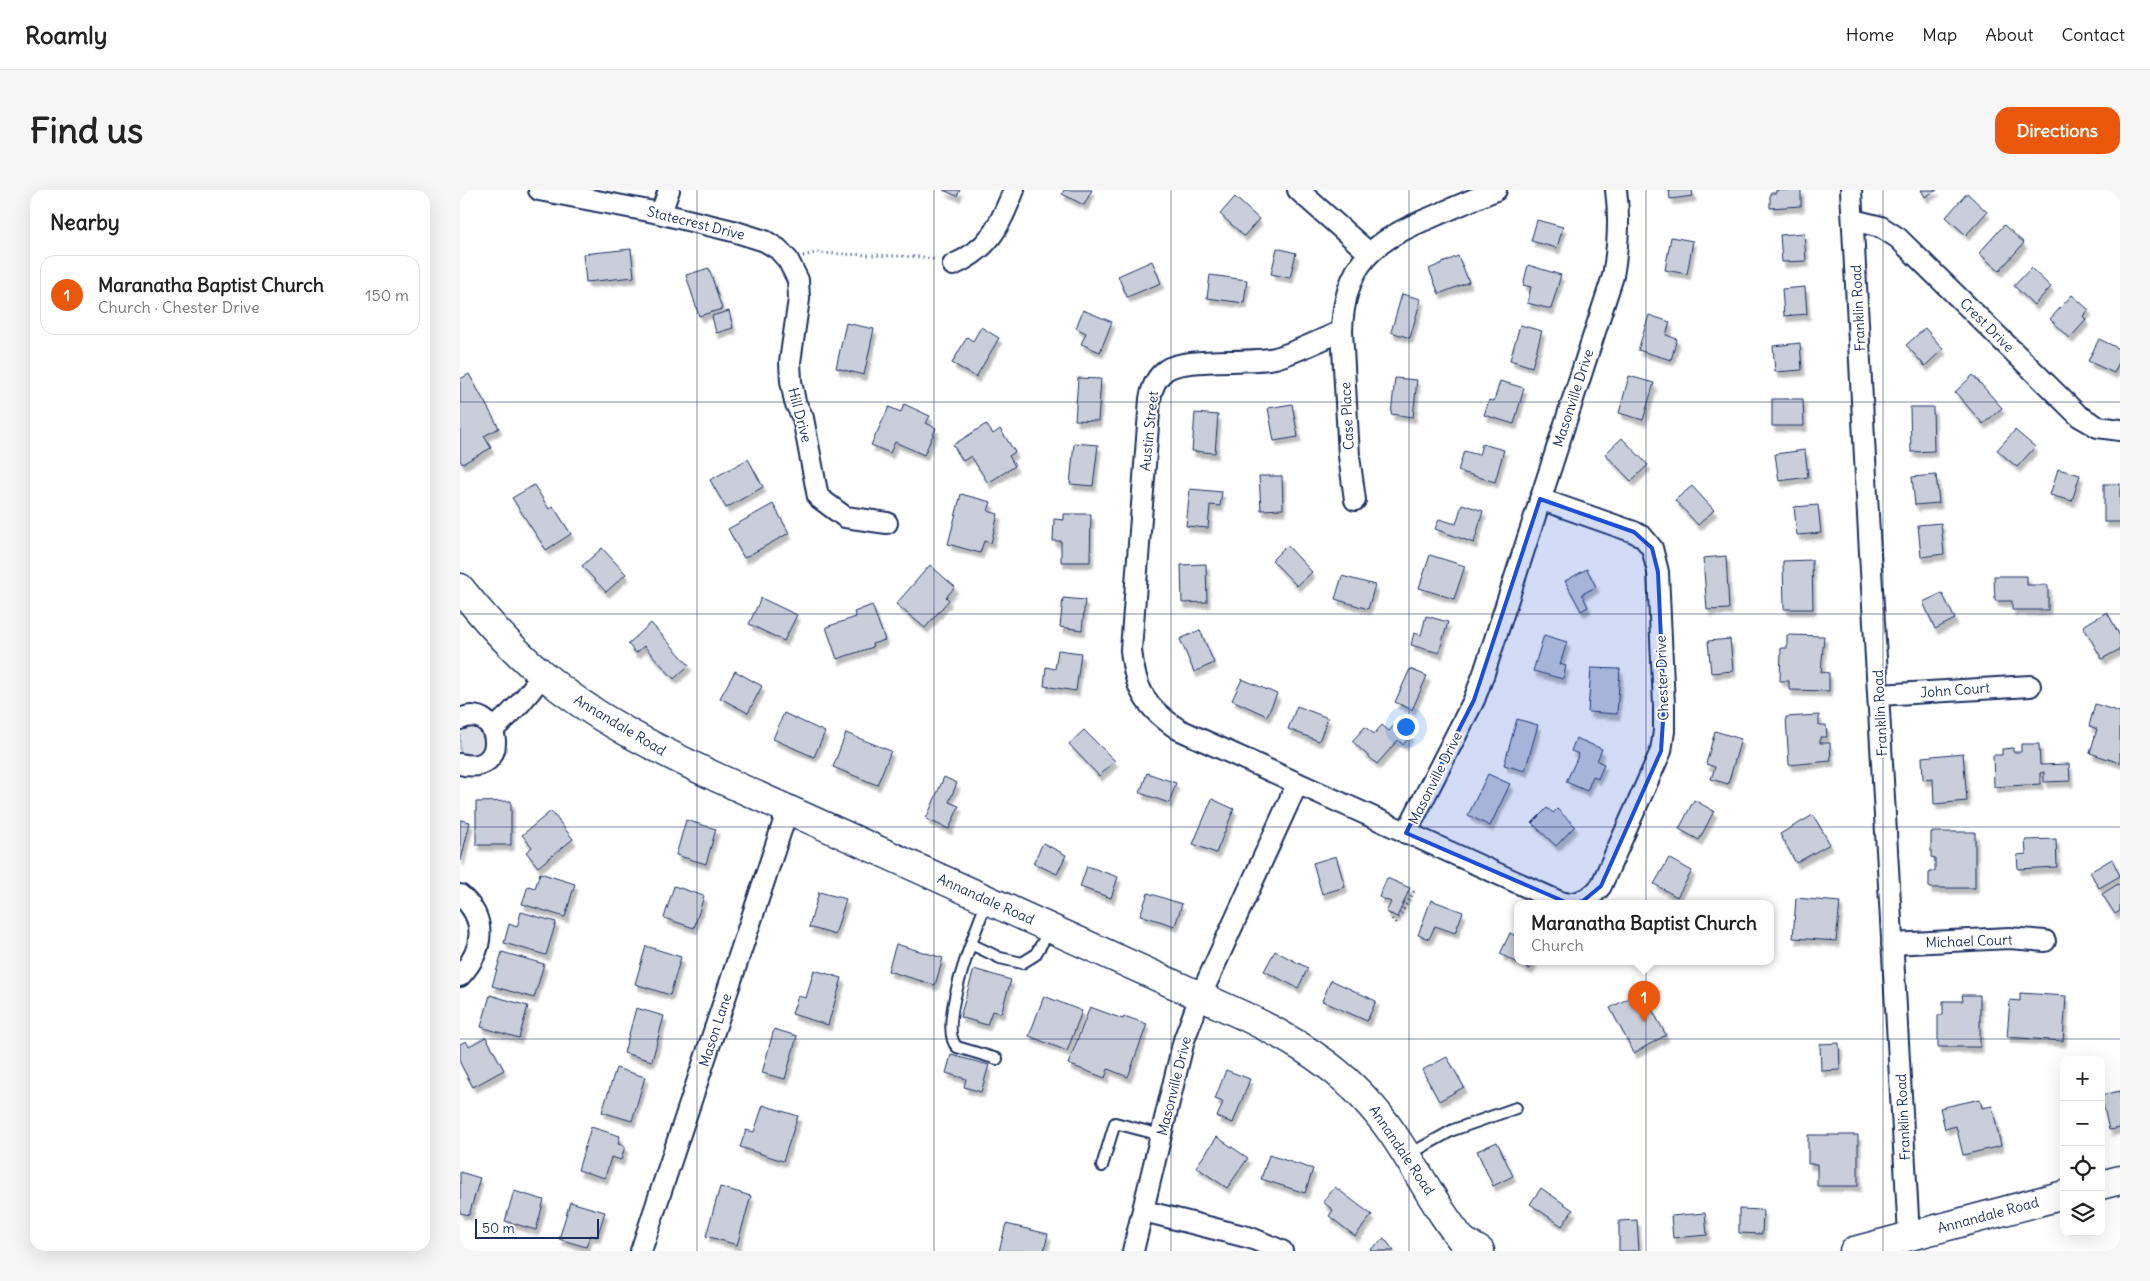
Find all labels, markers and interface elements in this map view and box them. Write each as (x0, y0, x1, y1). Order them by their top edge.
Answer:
text: Roamly (25, 20, 107, 50)
text: Home (1846, 23, 1894, 46)
text: Map (1922, 23, 1957, 46)
text: About (1985, 23, 2033, 46)
text: Contact (2061, 23, 2125, 46)
button: Directions (1995, 107, 2120, 154)
text: Find us (30, 108, 143, 152)
street label: Statecrest Drive (645, 202, 747, 244)
text: Nearby (50, 209, 120, 236)
street label: Franklin Road (1847, 264, 1869, 352)
text: Maranatha Baptist Church (98, 273, 324, 297)
text: 1 (64, 285, 70, 305)
text: 150 m (365, 285, 409, 305)
street label: Crest Drive (1956, 294, 2018, 356)
text: Church · Chester Drive (98, 297, 260, 317)
street label: Masonville Drive (1549, 347, 1597, 449)
street label: Case Place (1336, 381, 1358, 451)
street label: Hill Drive (784, 386, 816, 444)
street label: Austin Street (1136, 390, 1162, 472)
street label: Chester Drive (1652, 635, 1672, 721)
street label: Franklin Road (1869, 669, 1891, 757)
street label: John Court (1919, 679, 1991, 701)
street label: Annandale Road (571, 690, 669, 760)
your location (1393, 714, 1419, 740)
street label: Masonville Drive (1404, 729, 1466, 827)
street label: Annandale Road (935, 870, 1037, 928)
popup (1514, 900, 1774, 965)
text: Maranatha Baptist Church (1531, 911, 1757, 935)
street label: Michael Court (1925, 930, 2013, 952)
text: Church (1531, 935, 1584, 955)
pin: 1 (1628, 981, 1660, 1022)
street label: Mason Lane (695, 991, 735, 1069)
street label: Masonville Drive (1153, 1034, 1195, 1138)
map controls (2060, 1056, 2105, 1236)
button: + (2060, 1056, 2105, 1101)
street label: Franklin Road (1892, 1073, 1914, 1161)
button: − (2060, 1101, 2105, 1146)
street label: Annandale Road (1365, 1102, 1439, 1198)
button: locate (2060, 1146, 2105, 1191)
button: layers (2060, 1191, 2105, 1236)
street label: Annandale Road (1935, 1193, 2041, 1237)
scale bar (475, 1216, 599, 1239)
text: 50 m (482, 1219, 515, 1237)

